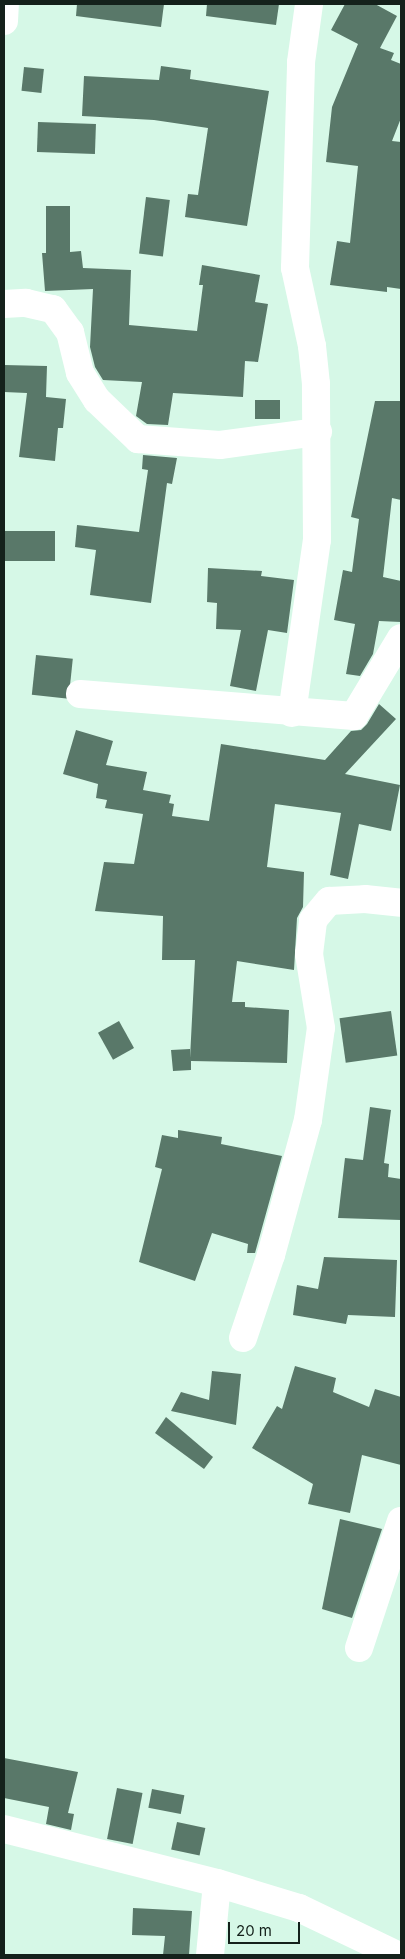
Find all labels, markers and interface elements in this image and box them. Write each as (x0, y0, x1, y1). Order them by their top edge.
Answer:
scale bar (230, 1912, 302, 1944)
text: 20 m (236, 1921, 272, 1940)

